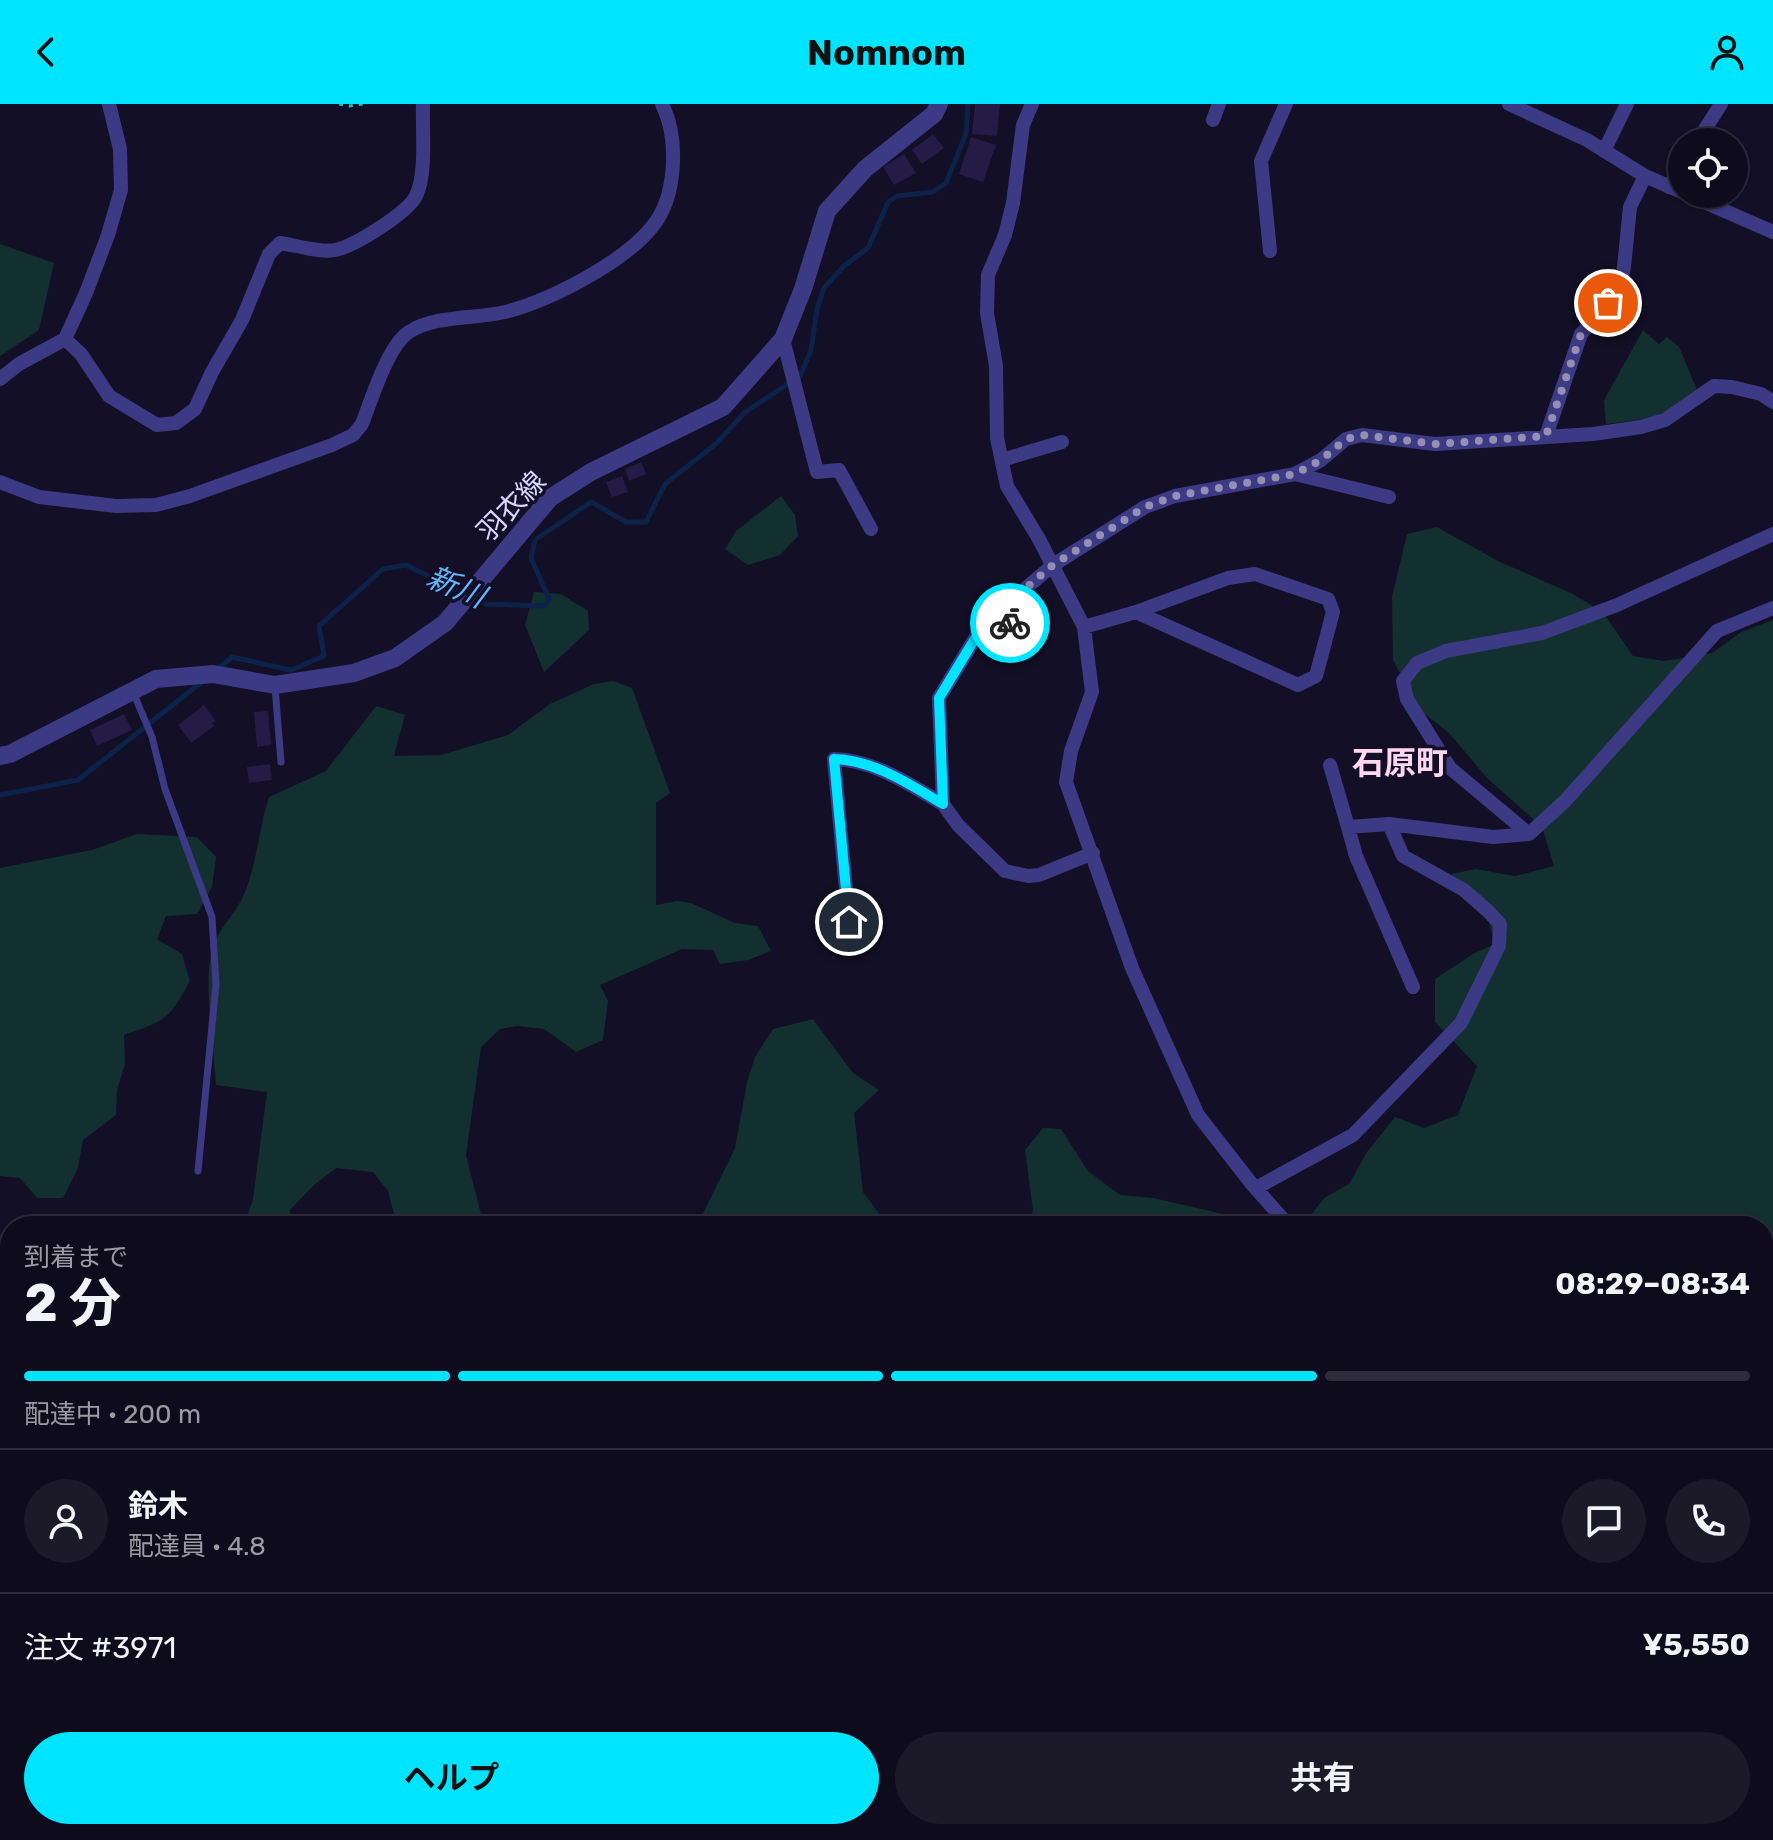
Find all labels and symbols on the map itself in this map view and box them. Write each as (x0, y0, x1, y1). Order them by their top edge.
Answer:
pin (1574, 269, 1642, 337)
street label: 羽衣線 (470, 465, 552, 548)
water label: 新川 (421, 559, 493, 616)
courier (970, 583, 1050, 663)
district label: 石原町 (1352, 744, 1448, 782)
pin (815, 888, 883, 956)

